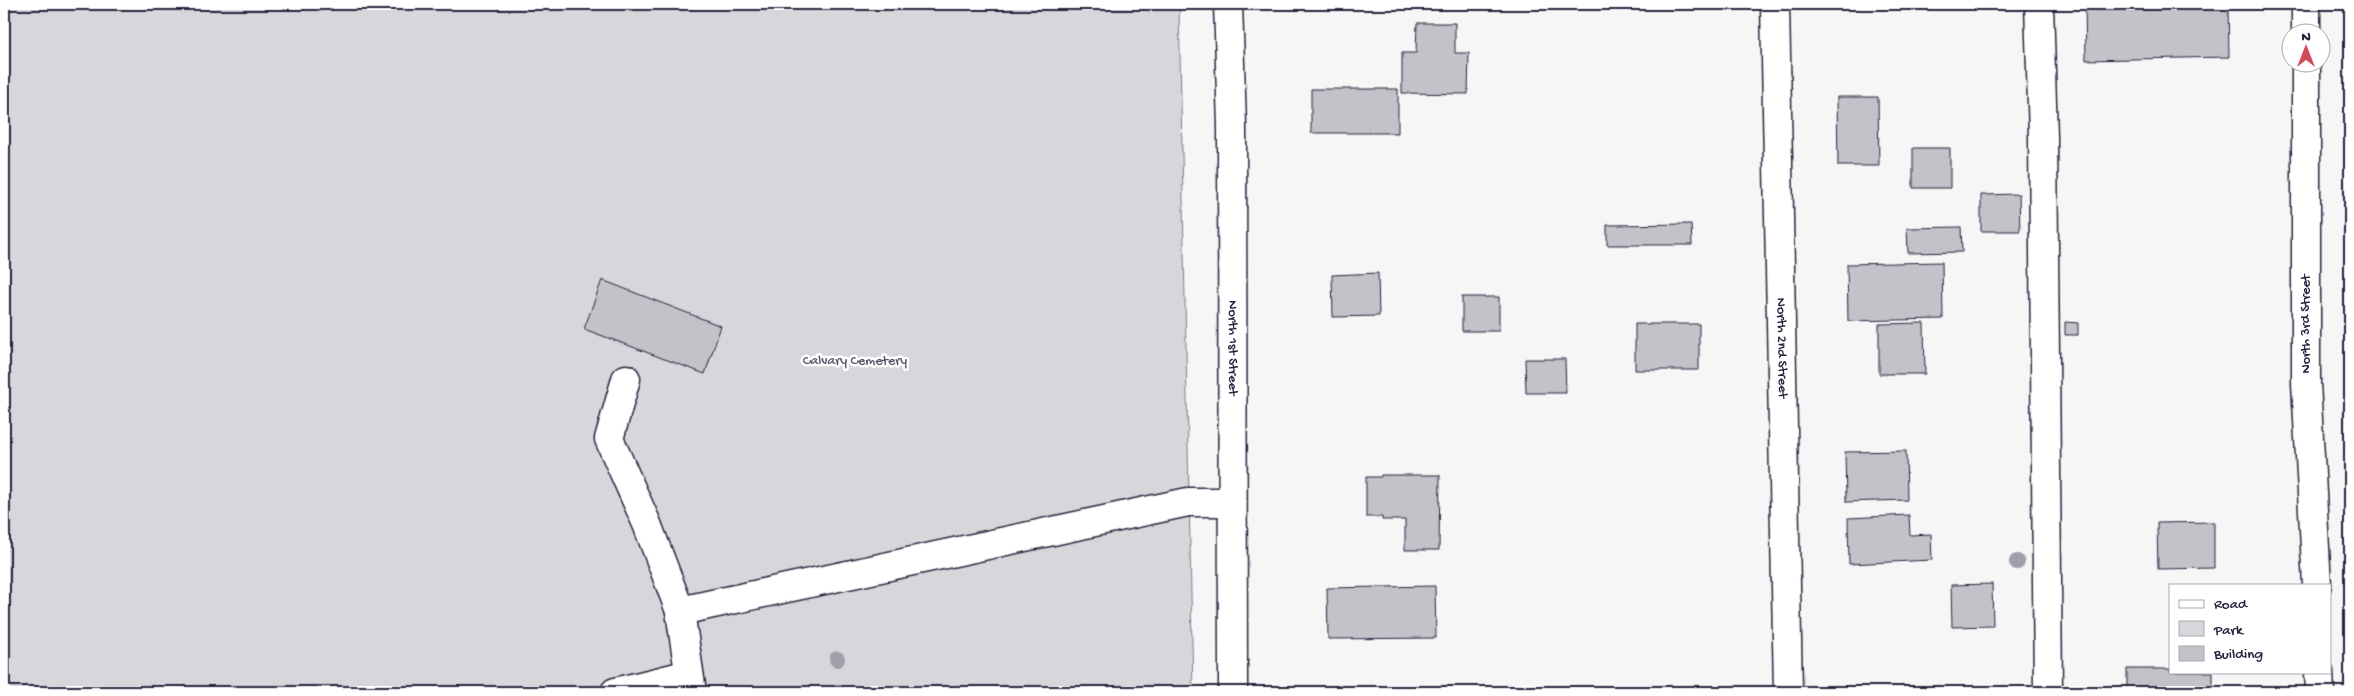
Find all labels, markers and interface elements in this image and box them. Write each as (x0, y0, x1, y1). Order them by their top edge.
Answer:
north arrow (2282, 22, 2332, 72)
text: N (2301, 29, 2311, 46)
street label: North 3rd Street (2298, 273, 2315, 373)
street label: North 2nd Street (1772, 298, 1791, 400)
street label: North 1st Street (1224, 300, 1241, 397)
park label: Calvary Cemetery (803, 353, 907, 370)
legend (2169, 584, 2332, 674)
text: Road (2214, 596, 2248, 614)
text: Park (2213, 622, 2244, 640)
text: Building (2213, 646, 2263, 664)

